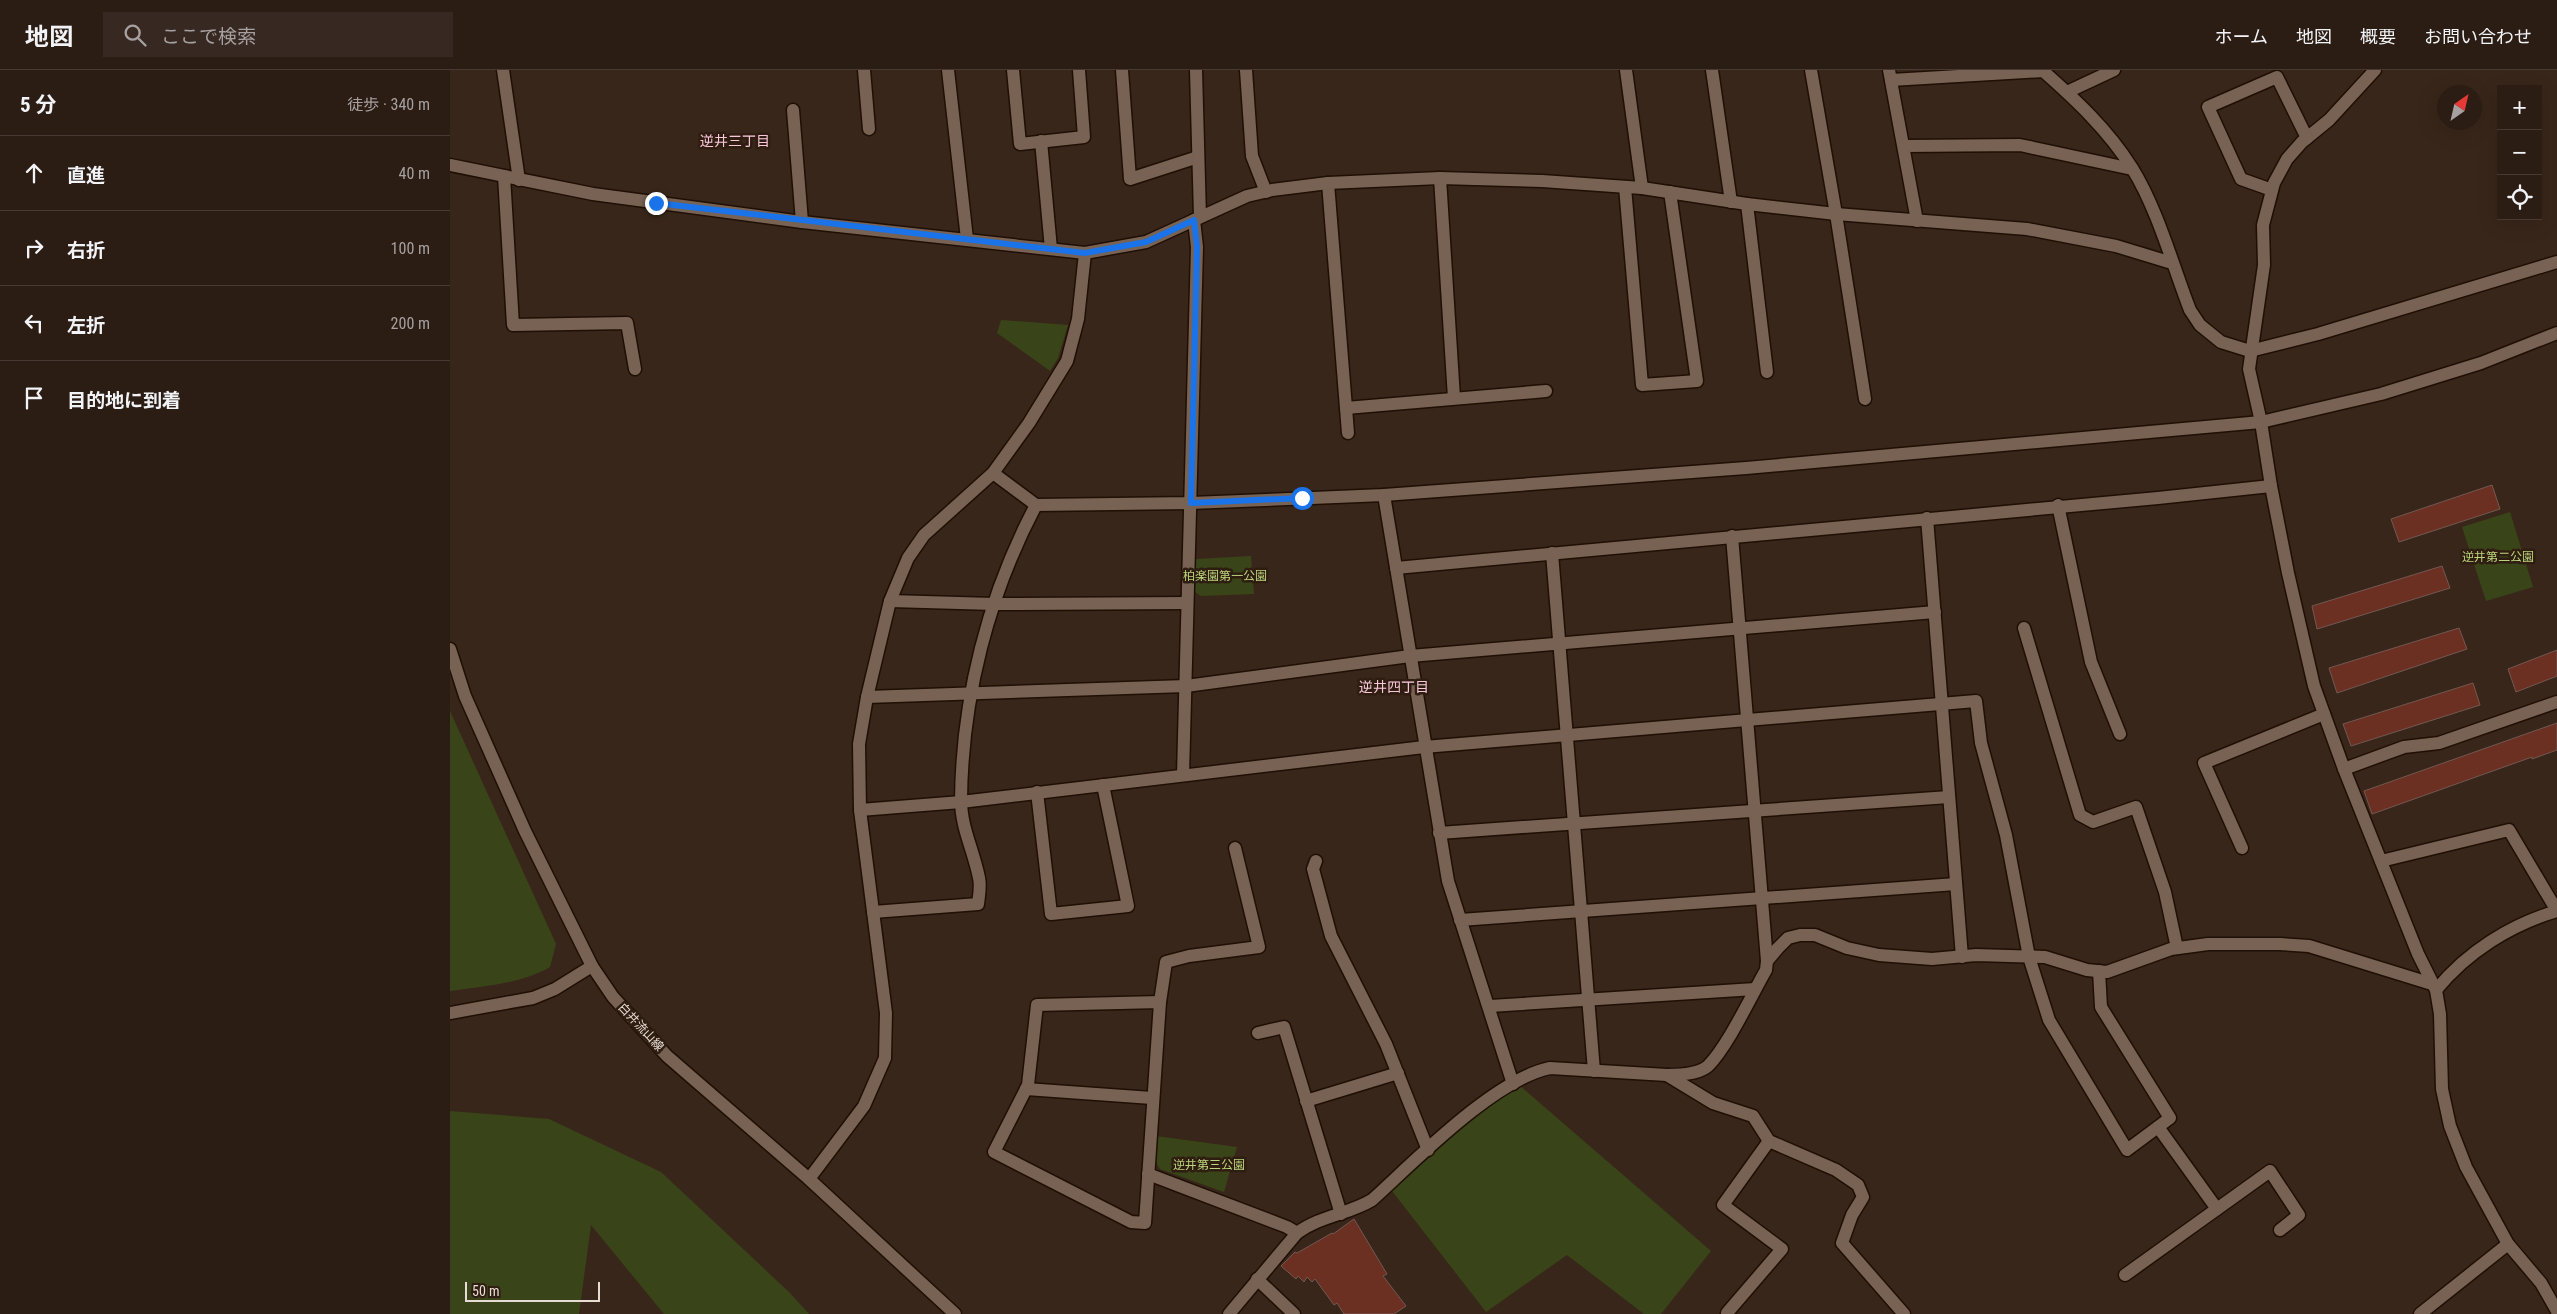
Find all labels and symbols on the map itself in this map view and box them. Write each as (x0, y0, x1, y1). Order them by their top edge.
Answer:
north arrow (2437, 85, 2482, 130)
district label: 逆井三丁目 (700, 133, 770, 149)
route end (645, 192, 668, 215)
route start (1291, 487, 1314, 510)
park label: 逆井第二公園 (2462, 550, 2534, 564)
park label: 柏楽園第一公園 (1183, 569, 1267, 583)
district label: 逆井四丁目 (1359, 679, 1429, 695)
street label: 白井流山線 (615, 1000, 667, 1054)
park label: 逆井第三公園 (1173, 1158, 1245, 1172)
scale bar (465, 1279, 600, 1302)

